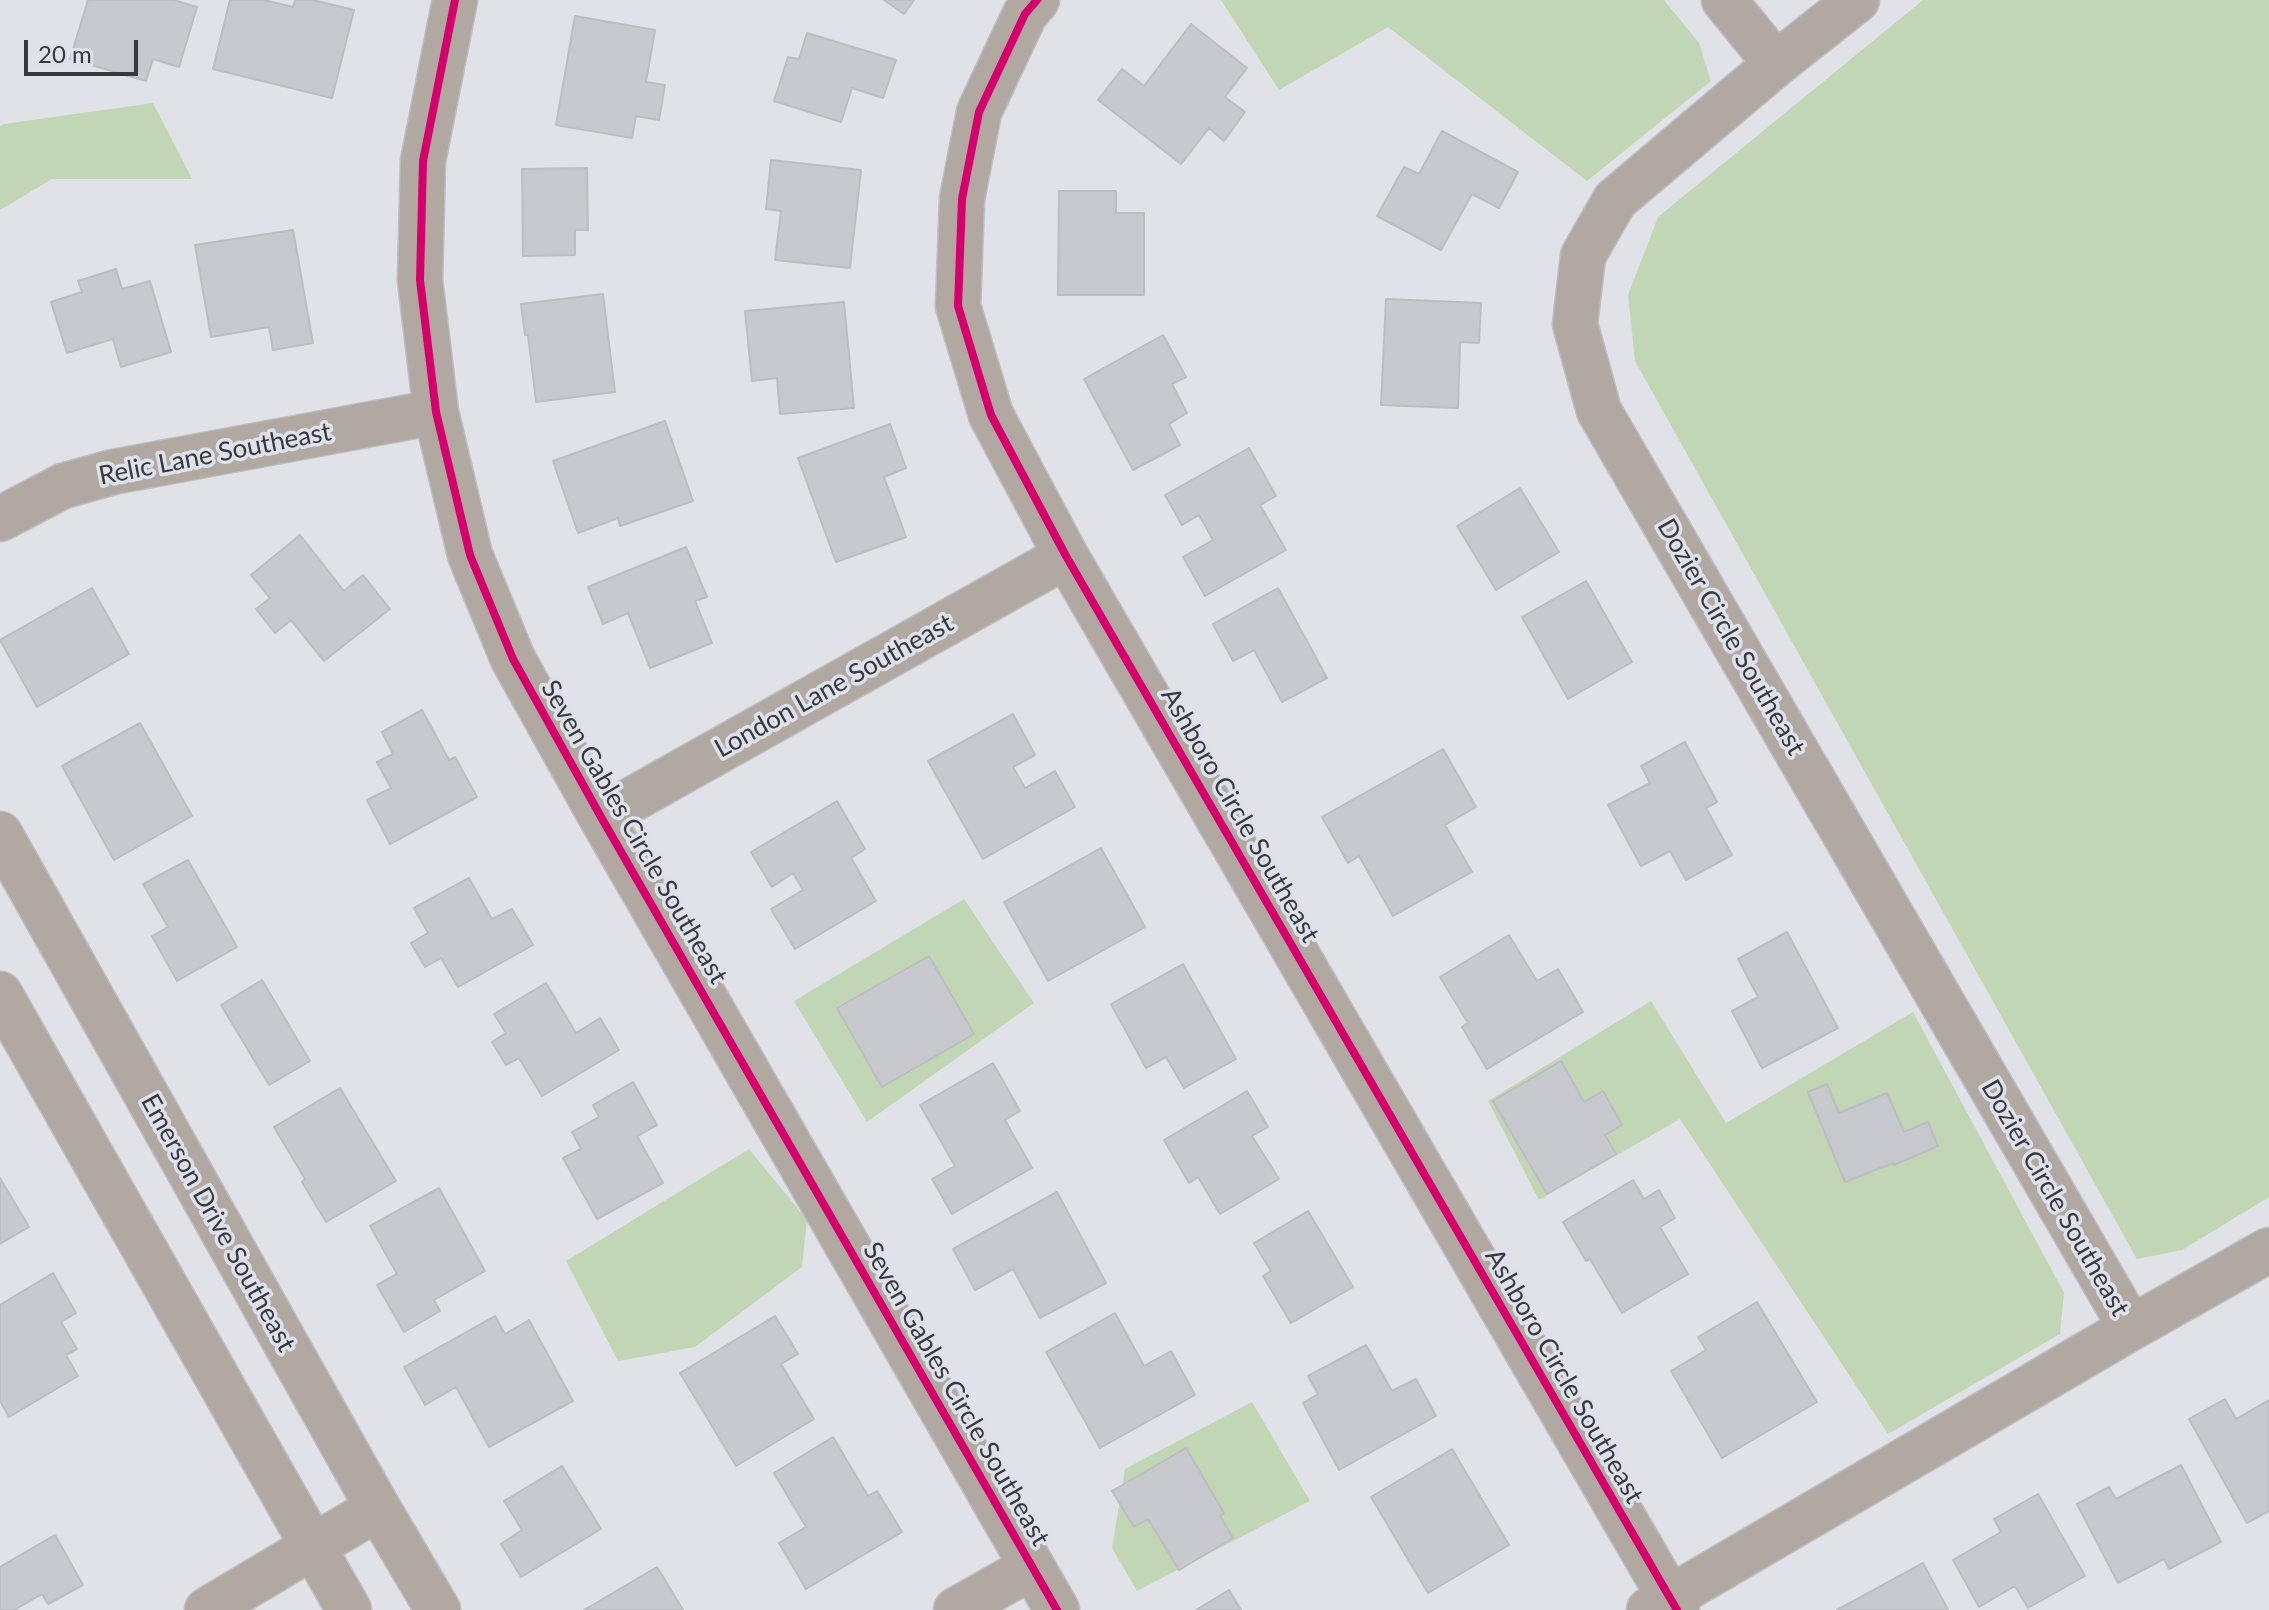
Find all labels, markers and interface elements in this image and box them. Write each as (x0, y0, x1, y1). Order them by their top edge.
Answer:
scale bar (28, 24, 142, 74)
text: 20 m (38, 39, 92, 68)
street label: Relic Lane Southeast (96, 416, 334, 492)
street label: Dozier Circle Southeast (1651, 513, 1811, 761)
street label: London Lane Southeast (709, 607, 959, 765)
street label: Seven Gables Circle Southeast (534, 675, 734, 989)
street label: Ashboro Circle Southeast (1154, 682, 1326, 948)
street label: Dozier Circle Southeast (1975, 1074, 2135, 1322)
street label: Emerson Drive Southeast (134, 1089, 302, 1357)
street label: Seven Gables Circle Southeast (856, 1237, 1056, 1551)
street label: Ashboro Circle Southeast (1478, 1243, 1650, 1509)

